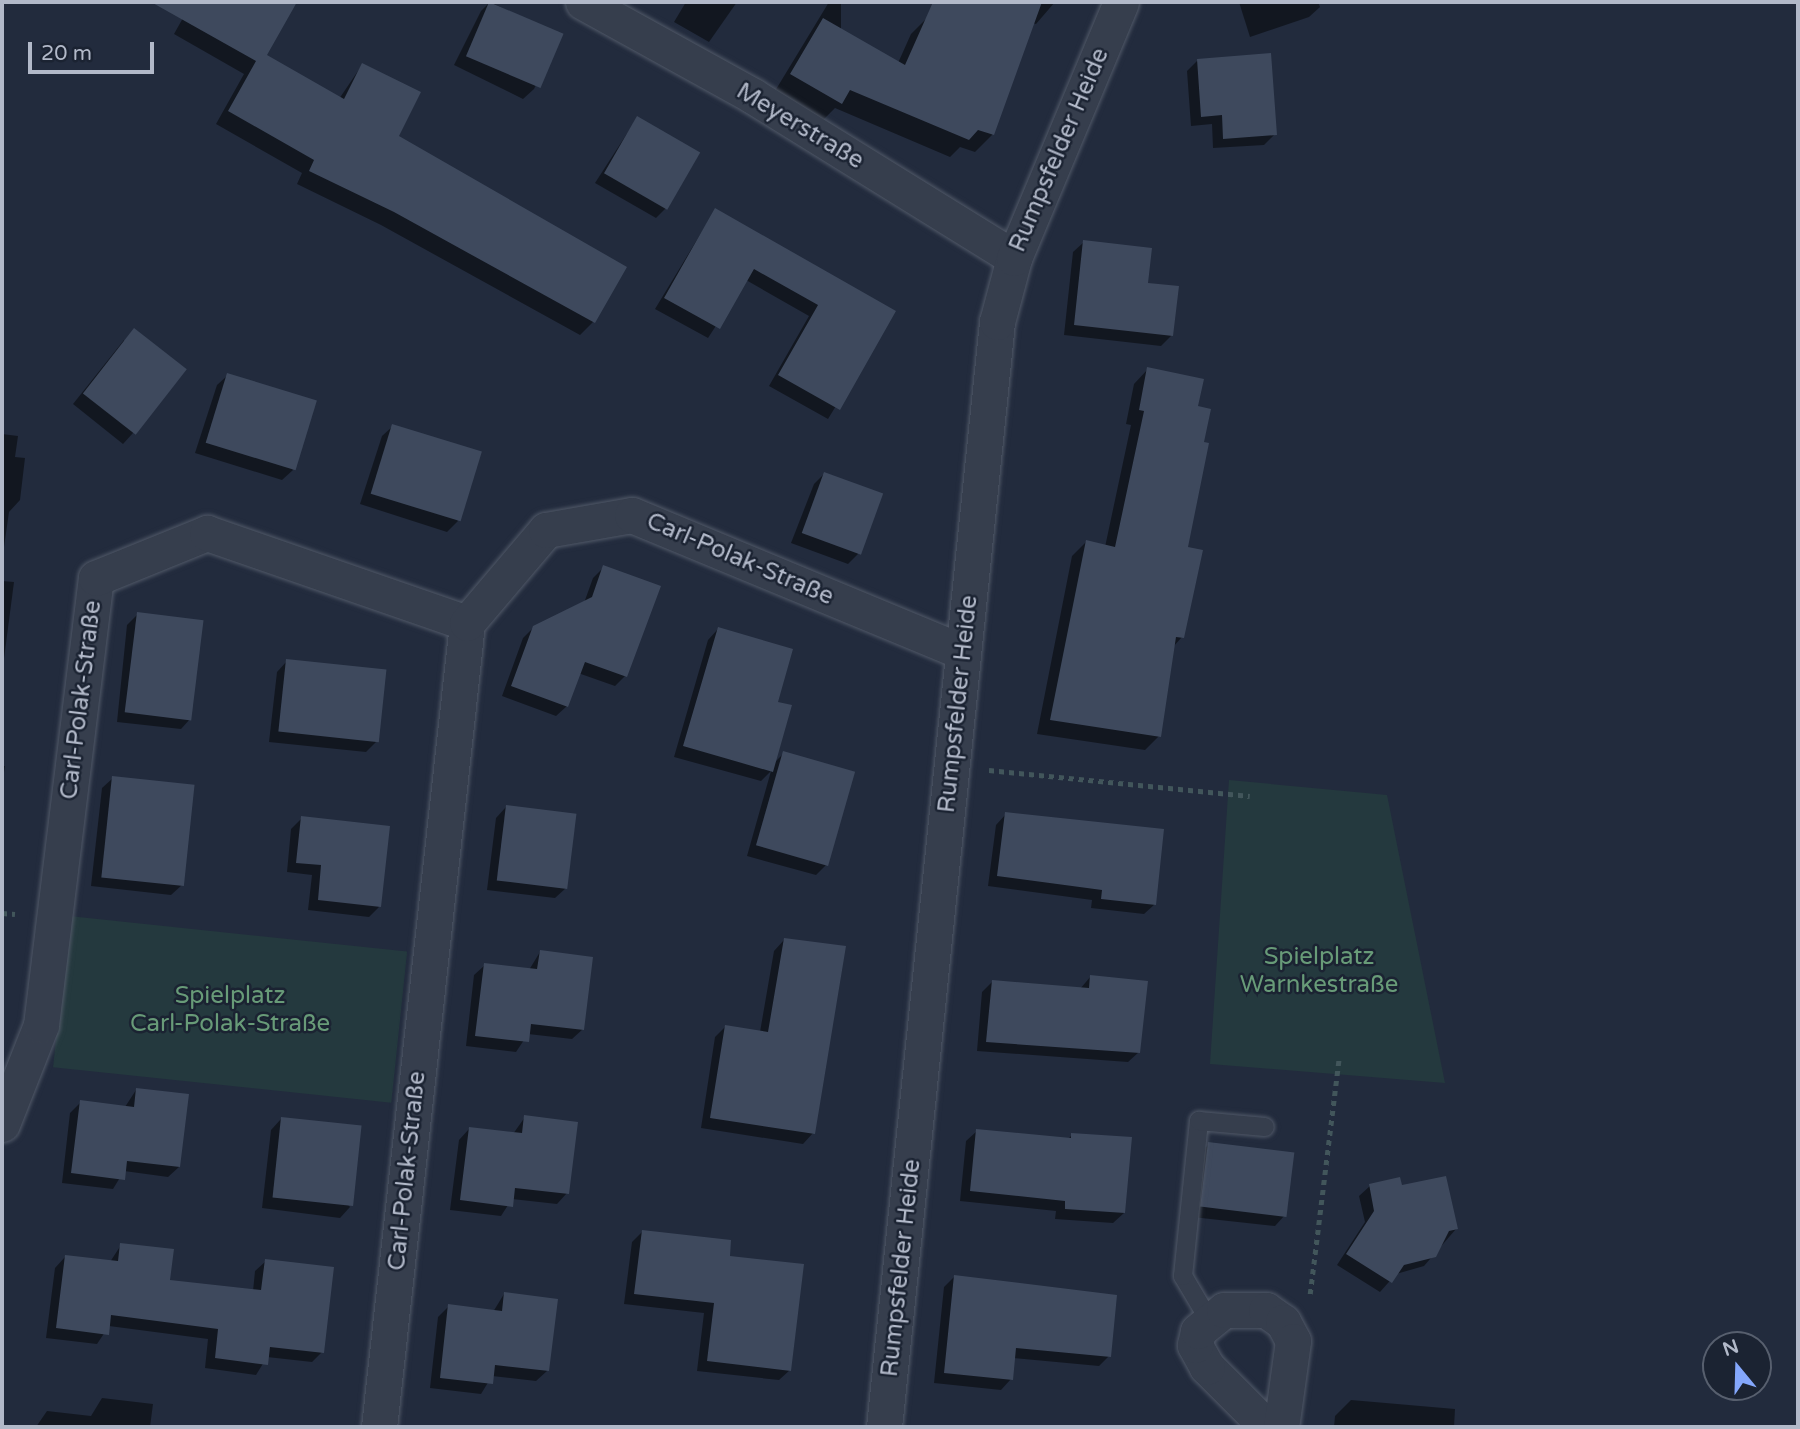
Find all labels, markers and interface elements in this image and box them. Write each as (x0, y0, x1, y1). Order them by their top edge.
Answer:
scale bar (32, 28, 158, 72)
text: 20 m (41, 41, 92, 66)
street label: Rumpsfelder Heide (1003, 44, 1115, 256)
street label: Meyerstraße (731, 77, 869, 175)
street label: Carl-Polak-Straße (642, 507, 838, 611)
street label: Rumpsfelder Heide (932, 594, 984, 814)
street label: Carl-Polak-Straße (55, 599, 107, 801)
park label: Spielplatz Warnkestraße (1240, 943, 1398, 999)
park label: Spielplatz Carl-Polak-Straße (130, 982, 330, 1038)
street label: Carl-Polak-Straße (382, 1070, 432, 1272)
street label: Rumpsfelder Heide (875, 1158, 927, 1378)
north arrow (1702, 1331, 1772, 1401)
text: N (1720, 1335, 1742, 1361)

